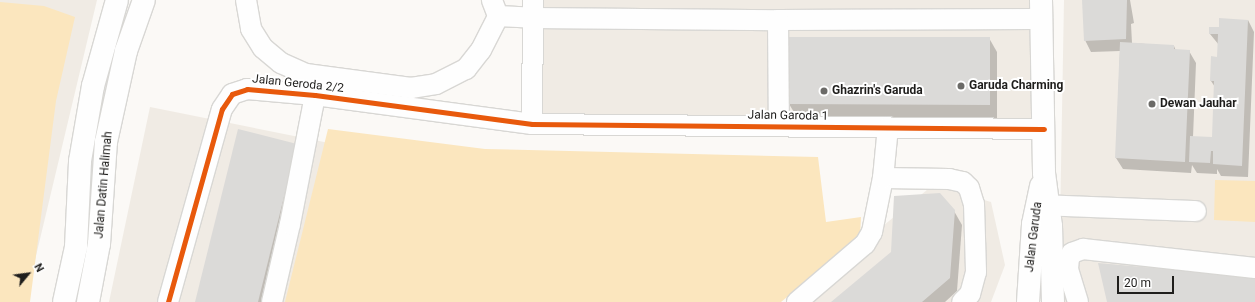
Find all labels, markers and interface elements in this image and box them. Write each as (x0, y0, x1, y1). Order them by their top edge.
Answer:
street label: Jalan Geroda 2/2 (251, 72, 345, 96)
place label: Garuda Charming (969, 79, 1063, 93)
marker: Garuda Charming (956, 81, 966, 91)
place label: Ghazrin's Garuda (832, 84, 923, 98)
marker: Ghazrin's Garuda (819, 86, 829, 96)
place label: Dewan Jauhar (1160, 97, 1237, 111)
marker: Dewan Jauhar (1147, 99, 1157, 109)
street label: Jalan Garoda 1 (748, 108, 828, 124)
street label: Jalan Datin Halimah (92, 131, 116, 239)
street label: Jalan Garuda (1023, 201, 1045, 273)
north arrow (8, 254, 48, 294)
text: N (31, 261, 46, 274)
scale bar (1119, 268, 1176, 294)
text: 20 m (1124, 276, 1151, 290)

